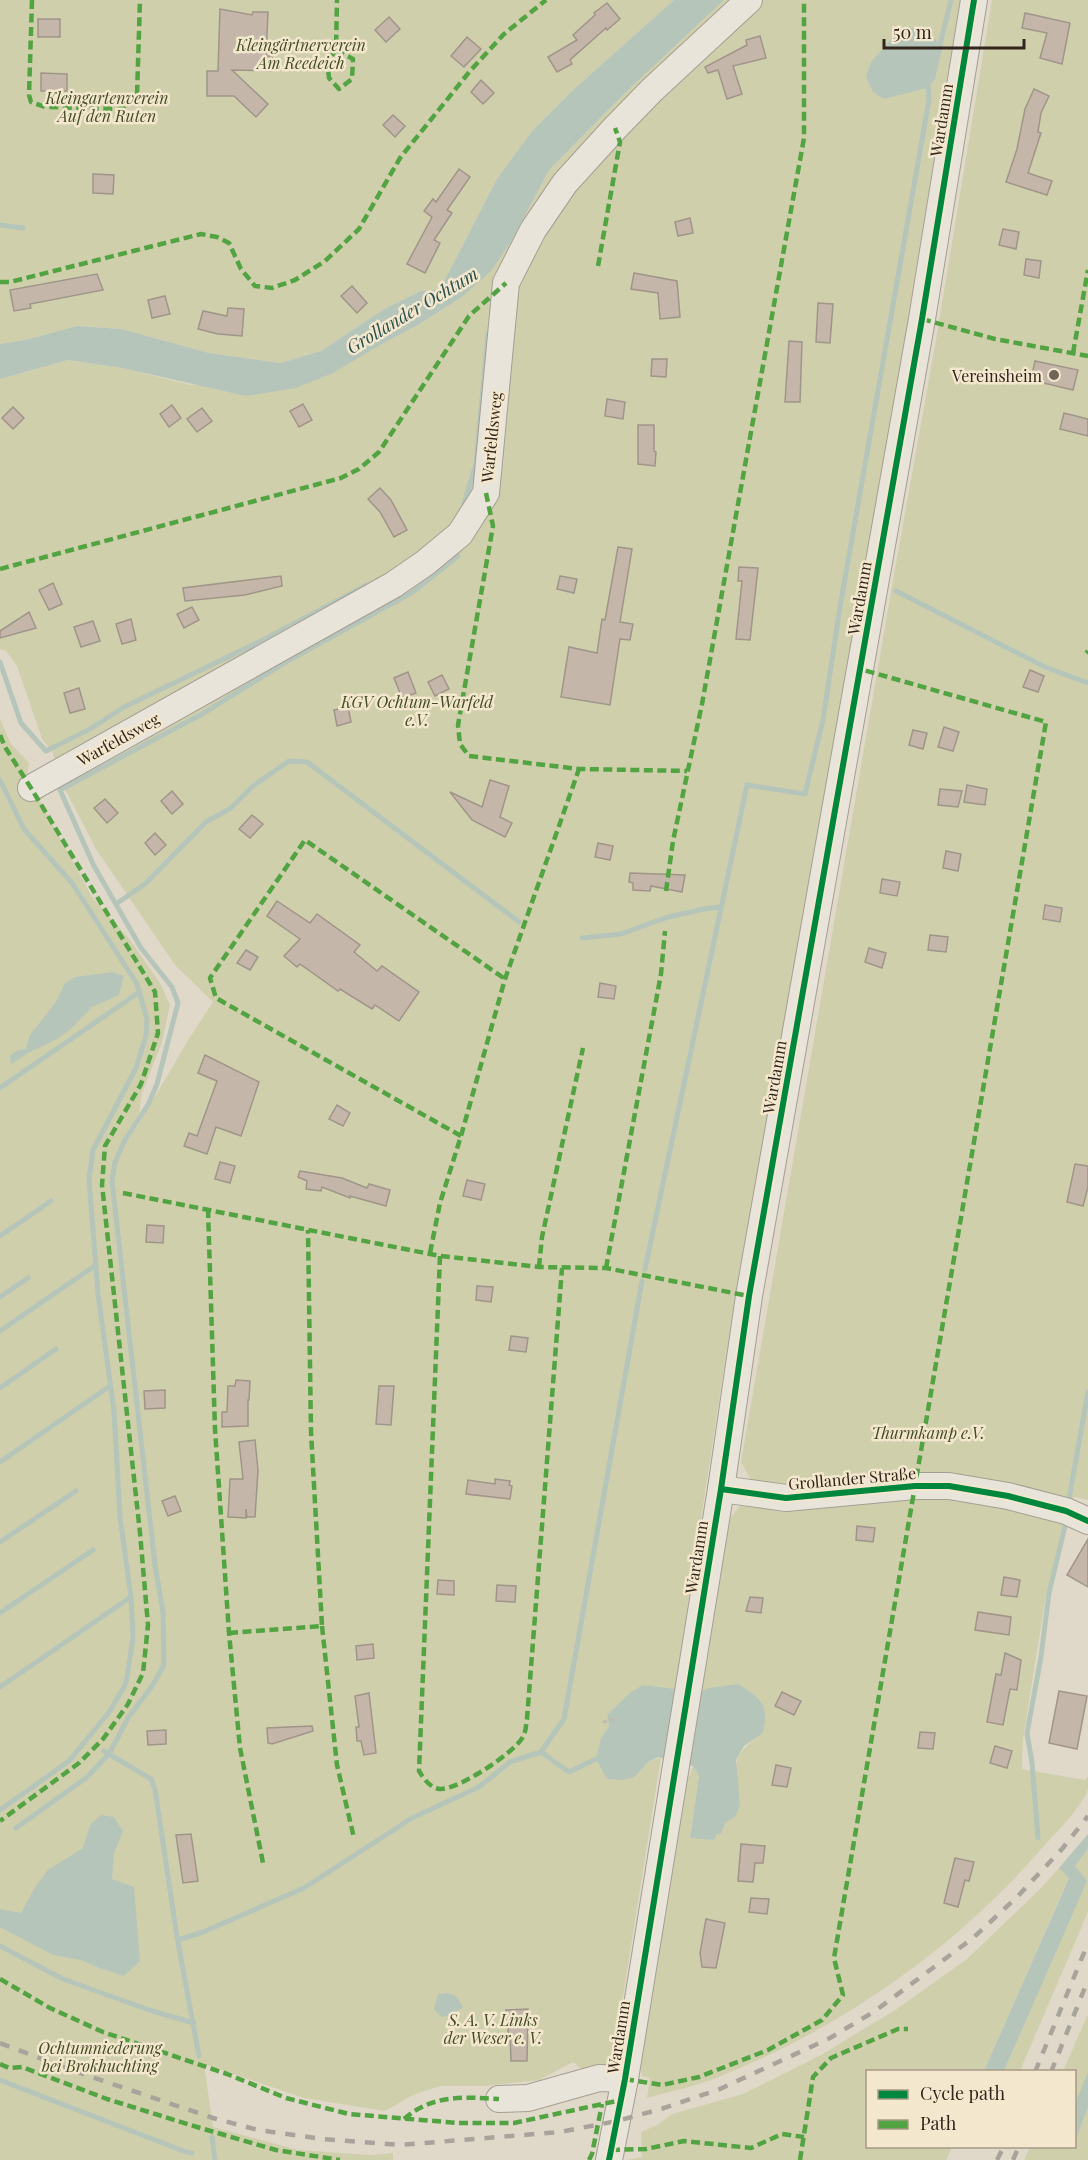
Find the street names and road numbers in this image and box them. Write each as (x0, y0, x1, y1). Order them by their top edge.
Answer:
street label: Wardamm (925, 82, 957, 159)
street label: Warfeldsweg (476, 390, 506, 485)
street label: Wardamm (842, 560, 876, 637)
street label: Warfeldsweg (72, 707, 164, 771)
street label: Wardamm (757, 1039, 791, 1116)
street label: Grollander Straße (787, 1462, 917, 1494)
street label: Wardamm (680, 1519, 712, 1596)
street label: Wardamm (602, 1999, 634, 2076)

